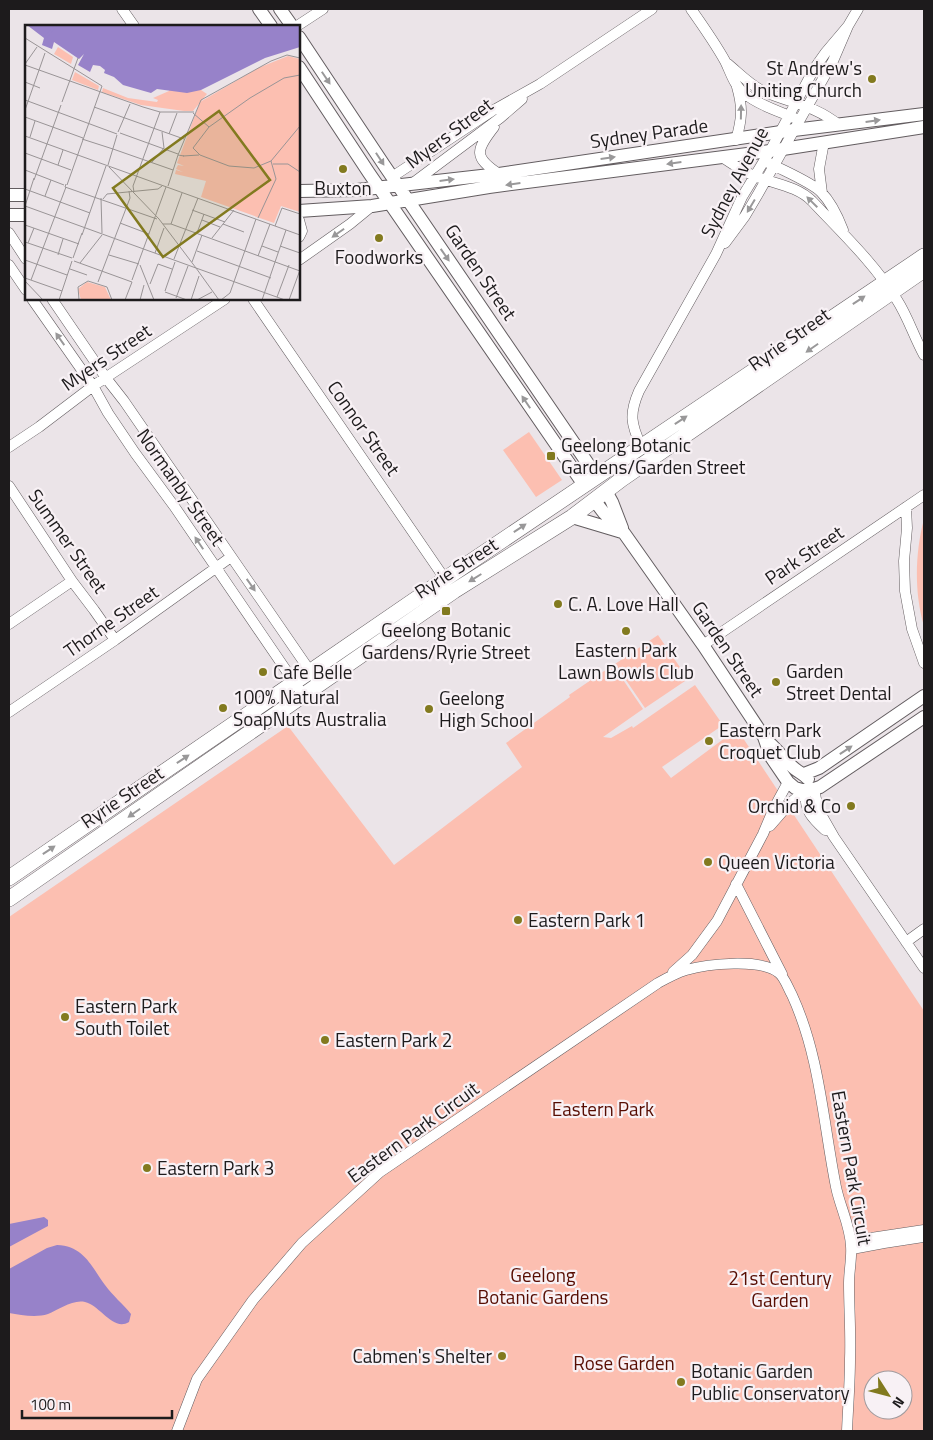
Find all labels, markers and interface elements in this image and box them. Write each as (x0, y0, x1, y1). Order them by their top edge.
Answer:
inset map (25, 25, 300, 300)
place label: St Andrew's Uniting Church (745, 53, 862, 104)
one-way arrow (321, 71, 331, 84)
marker: St Andrew's Uniting Church (866, 73, 878, 85)
street label: Myers Street (399, 90, 499, 175)
one-way arrow (737, 104, 745, 120)
street label: Sydney Parade (588, 110, 710, 155)
one-way arrow (865, 116, 881, 124)
street label: Sydney Avenue (692, 121, 775, 242)
one-way arrow (375, 153, 385, 166)
one-way arrow (600, 154, 616, 162)
one-way arrow (665, 159, 681, 167)
marker: Buxton (337, 163, 349, 175)
place label: Buxton (314, 173, 372, 202)
one-way arrow (439, 176, 455, 184)
one-way arrow (504, 180, 520, 188)
one-way arrow (806, 196, 818, 208)
one-way arrow (747, 200, 756, 213)
street label: Garden Street (438, 218, 525, 326)
one-way arrow (331, 228, 345, 238)
marker: Foodworks (373, 232, 385, 244)
place label: Foodworks (335, 242, 424, 271)
one-way arrow (440, 248, 450, 262)
one-way arrow (852, 295, 866, 305)
street label: Ryrie Street (742, 299, 836, 378)
street label: Myers Street (55, 316, 157, 397)
one-way arrow (55, 332, 65, 345)
one-way arrow (805, 343, 819, 353)
street label: Connor Street (321, 374, 408, 481)
one-way arrow (521, 395, 531, 409)
one-way arrow (674, 415, 687, 425)
street label: Normanby Street (130, 422, 233, 551)
place label: Geelong Botanic Gardens/Garden Street (561, 430, 746, 481)
marker: Geelong Botanic Gardens/Garden Street (545, 450, 557, 462)
street label: Summer Street (22, 483, 115, 599)
street label: Park Street (758, 517, 849, 592)
one-way arrow (514, 523, 527, 533)
street label: Ryrie Street (408, 530, 503, 605)
one-way arrow (194, 537, 204, 550)
one-way arrow (469, 573, 482, 583)
street label: Thorne Street (57, 577, 164, 664)
one-way arrow (246, 579, 256, 592)
place label: C. A. Love Hall (568, 589, 679, 618)
street label: Garden Street (685, 595, 772, 703)
marker: C. A. Love Hall (552, 598, 564, 610)
marker: Geelong Botanic Gardens/Ryrie Street (440, 605, 452, 617)
place label: Geelong Botanic Gardens/Ryrie Street (362, 615, 531, 666)
marker: Eastern Park Lawn Bowls Club (620, 625, 632, 637)
place label: Eastern Park Lawn Bowls Club (558, 635, 694, 686)
place label: Garden Street Dental (786, 656, 892, 707)
place label: Cafe Belle (273, 657, 352, 686)
marker: Cafe Belle (257, 666, 269, 678)
marker: Garden Street Dental (770, 676, 782, 688)
place label: 100% Natural SoapNuts Australia (233, 682, 387, 733)
place label: Geelong High School (439, 683, 533, 734)
marker: 100% Natural SoapNuts Australia (217, 702, 229, 714)
marker: Geelong High School (423, 703, 435, 715)
place label: Eastern Park Croquet Club (719, 715, 821, 766)
marker: Eastern Park Croquet Club (703, 735, 715, 747)
one-way arrow (839, 745, 853, 755)
one-way arrow (177, 754, 190, 764)
street label: Ryrie Street (74, 758, 169, 835)
place label: Orchid & Co (748, 791, 841, 820)
marker: Orchid & Co (845, 800, 857, 812)
one-way arrow (127, 808, 141, 818)
one-way arrow (42, 845, 56, 855)
place label: Queen Victoria (718, 847, 835, 876)
marker: Queen Victoria (702, 856, 714, 868)
place label: Eastern Park 1 (528, 905, 645, 934)
marker: Eastern Park 1 (512, 914, 524, 926)
place label: Eastern Park South Toilet (75, 991, 177, 1042)
marker: Eastern Park South Toilet (59, 1011, 71, 1023)
place label: Eastern Park 2 (335, 1025, 452, 1054)
marker: Eastern Park 2 (319, 1034, 331, 1046)
street label: Eastern Park Circuit (341, 1074, 485, 1189)
street label: Eastern Park Circuit (825, 1088, 880, 1248)
park label: Eastern Park (552, 1094, 654, 1123)
place label: Eastern Park 3 (157, 1153, 274, 1182)
marker: Eastern Park 3 (141, 1162, 153, 1174)
park label: Geelong Botanic Gardens (478, 1260, 609, 1311)
park label: 21st Century Garden (728, 1263, 832, 1314)
place label: Cabmen's Shelter (353, 1341, 492, 1370)
park label: Rose Garden (573, 1348, 675, 1377)
marker: Cabmen's Shelter (496, 1350, 508, 1362)
place label: Botanic Garden Public Conservatory (691, 1356, 850, 1407)
north arrow (863, 1370, 913, 1420)
marker: Botanic Garden Public Conservatory (675, 1376, 687, 1388)
scale bar (22, 1388, 172, 1420)
text: 100 m (30, 1393, 71, 1416)
text: N (888, 1393, 910, 1413)

